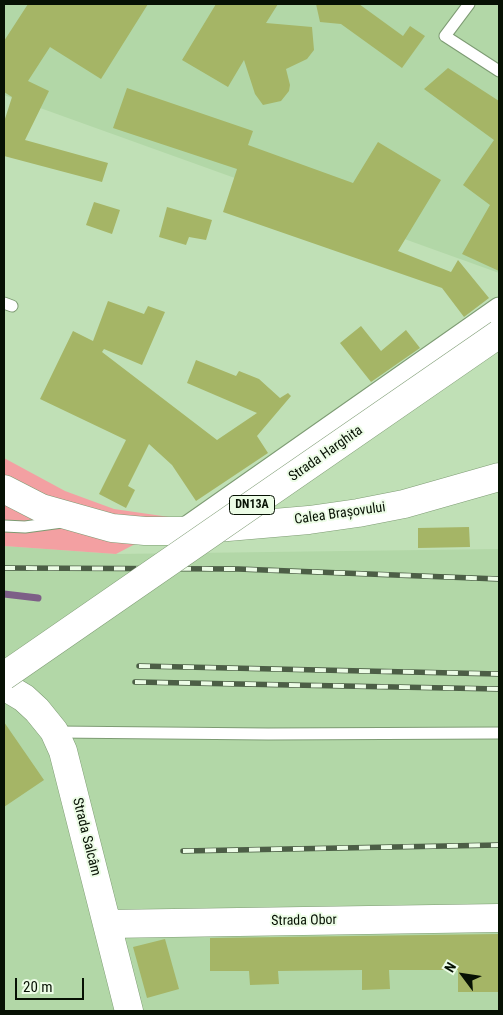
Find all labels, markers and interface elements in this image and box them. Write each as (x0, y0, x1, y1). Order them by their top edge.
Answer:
street label: Strada Harghita (286, 422, 366, 486)
road number: DN13A (230, 496, 274, 514)
street label: Calea Brașovului (293, 499, 387, 529)
street label: Strada Salcâm (68, 796, 104, 878)
street label: Strada Obor (271, 912, 337, 930)
north arrow (438, 950, 488, 1000)
text: N (441, 959, 459, 975)
scale bar (18, 968, 86, 1000)
text: 20 m (23, 978, 53, 996)

